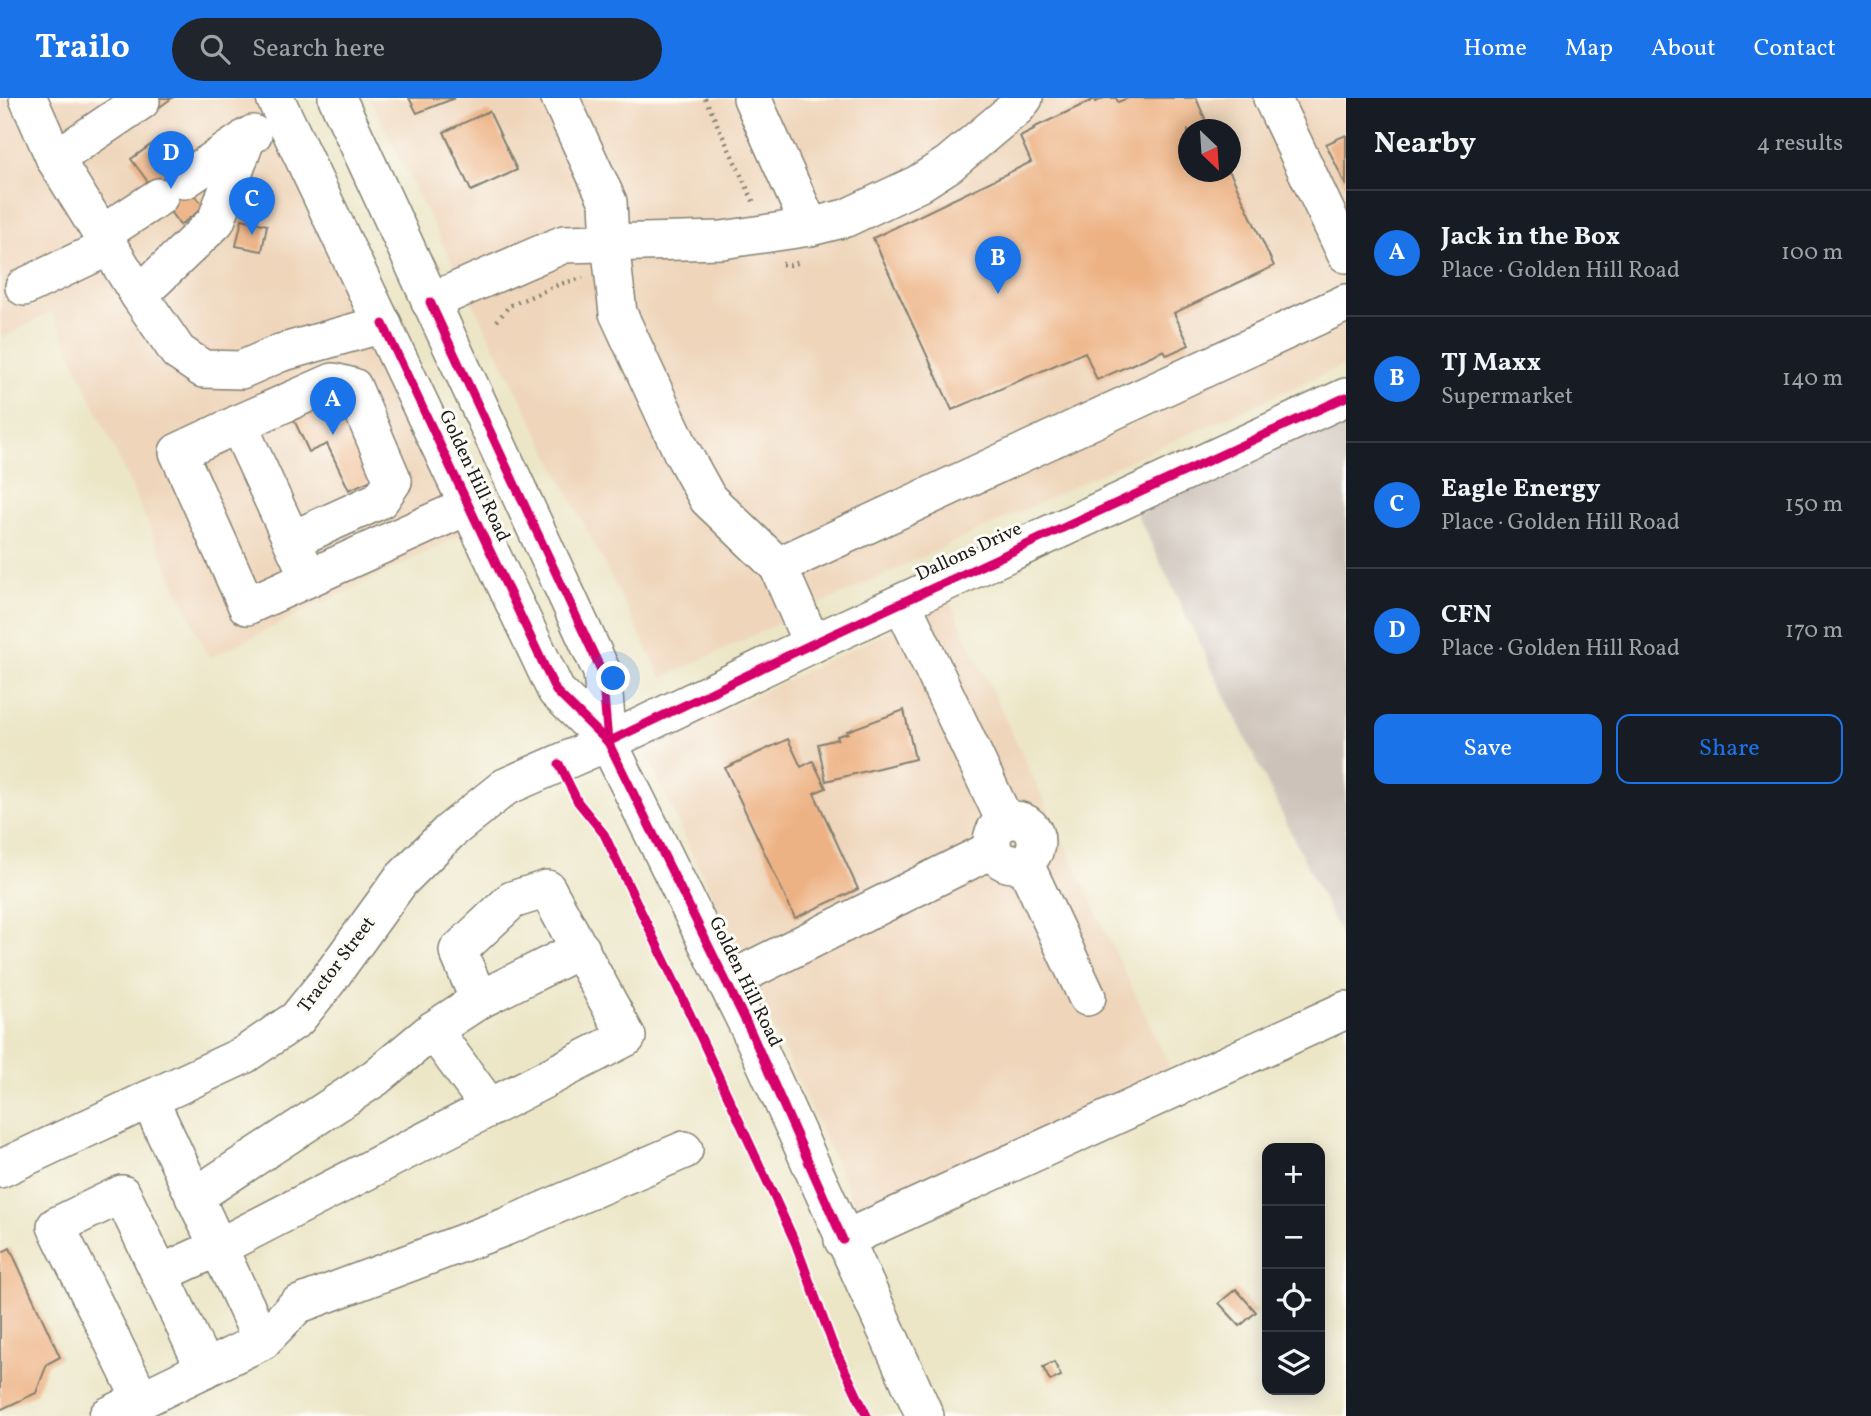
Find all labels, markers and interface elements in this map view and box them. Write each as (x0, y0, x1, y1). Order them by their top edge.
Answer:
search box (172, 18, 662, 81)
text: Trailo (35, 26, 130, 72)
icon: search (196, 30, 234, 68)
text: Search here (252, 31, 385, 67)
text: Home (1463, 32, 1527, 66)
text: Map (1565, 32, 1613, 66)
text: About (1651, 32, 1716, 66)
text: Contact (1754, 32, 1836, 66)
north arrow (1178, 119, 1241, 182)
text: Nearby (1374, 123, 1476, 165)
text: 4 results (1757, 128, 1843, 160)
pin: D (148, 131, 194, 189)
pin: C (229, 177, 275, 235)
text: Jack in the Box (1441, 219, 1620, 255)
pin: B (975, 236, 1021, 294)
text: A (1389, 237, 1405, 269)
text: 100 m (1781, 237, 1843, 269)
text: Place · Golden Hill Road (1441, 255, 1680, 287)
text: TJ Maxx (1441, 345, 1541, 381)
text: B (1389, 363, 1405, 395)
text: 140 m (1782, 363, 1843, 395)
pin: A (310, 377, 356, 435)
text: Supermarket (1441, 381, 1573, 413)
street label: Golden Hill Road (432, 406, 516, 546)
text: Eagle Energy (1441, 471, 1601, 507)
text: C (1390, 489, 1404, 521)
text: 150 m (1785, 489, 1843, 521)
text: Place · Golden Hill Road (1441, 507, 1680, 539)
street label: Dallons Drive (912, 516, 1026, 588)
text: CFN (1441, 597, 1492, 633)
text: D (1389, 615, 1405, 647)
text: 170 m (1785, 615, 1843, 647)
text: Place · Golden Hill Road (1441, 633, 1680, 665)
your location (596, 661, 630, 695)
button: Save (1374, 714, 1602, 784)
button: Share (1616, 714, 1843, 784)
street label: Tractor Street (292, 911, 382, 1019)
street label: Golden Hill Road (702, 912, 788, 1052)
map controls (1262, 1143, 1325, 1395)
button: + (1262, 1143, 1325, 1206)
button: − (1262, 1206, 1325, 1269)
button: locate (1262, 1269, 1325, 1332)
button: layers (1262, 1332, 1325, 1395)

